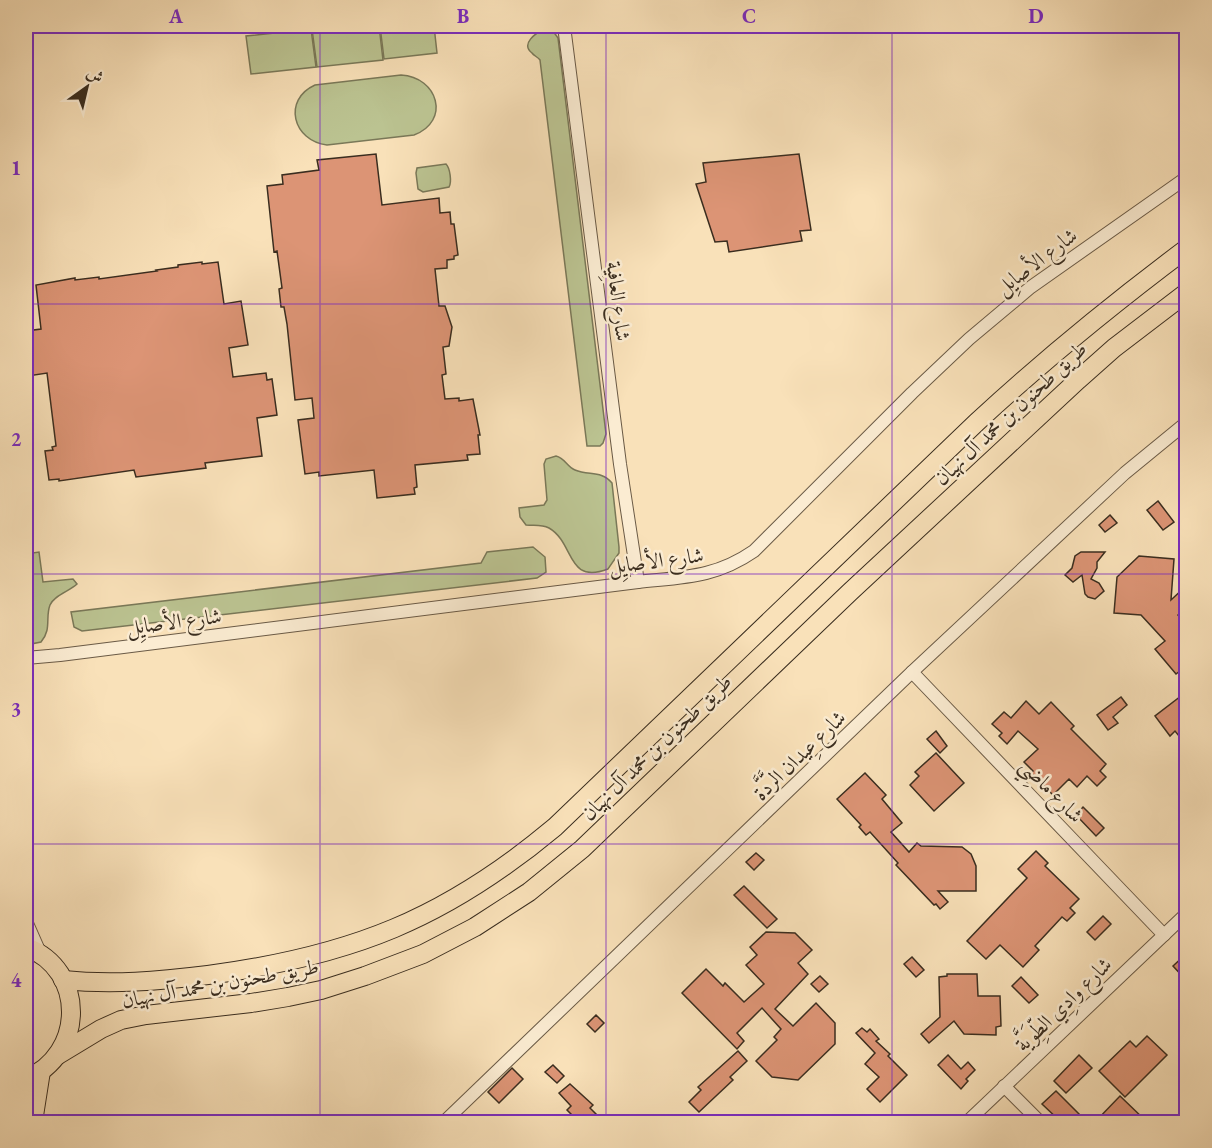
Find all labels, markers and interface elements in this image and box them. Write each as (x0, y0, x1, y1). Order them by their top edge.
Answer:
text: A (168, 3, 184, 29)
text: B (457, 3, 469, 29)
text: C (742, 3, 756, 29)
text: D (1028, 3, 1044, 29)
north arrow (57, 57, 117, 117)
text: ش (83, 62, 108, 88)
text: 1 (11, 155, 21, 181)
street label: شارع الأصايِل (989, 221, 1085, 305)
street label: شارع العافِية (596, 259, 637, 343)
street label: طريق طحنون بن محمد آل نهيان (928, 335, 1093, 492)
text: 2 (11, 426, 22, 452)
street label: شارع الأصايِل (607, 540, 706, 584)
street label: شارع الأصايِل (125, 601, 224, 645)
street label: طريق طحنون بن محمد آل نهيان (575, 668, 738, 827)
text: 3 (11, 696, 21, 722)
street label: شارع عِيدان الرَّدَّة (744, 701, 855, 810)
street label: شارع ماضِي (1009, 752, 1090, 833)
street label: شارع وادِي الطِّوَيَّة (1006, 948, 1121, 1061)
street label: طريق طحنون بن محمد آل نهيان (119, 952, 321, 1015)
text: 4 (11, 967, 22, 993)

